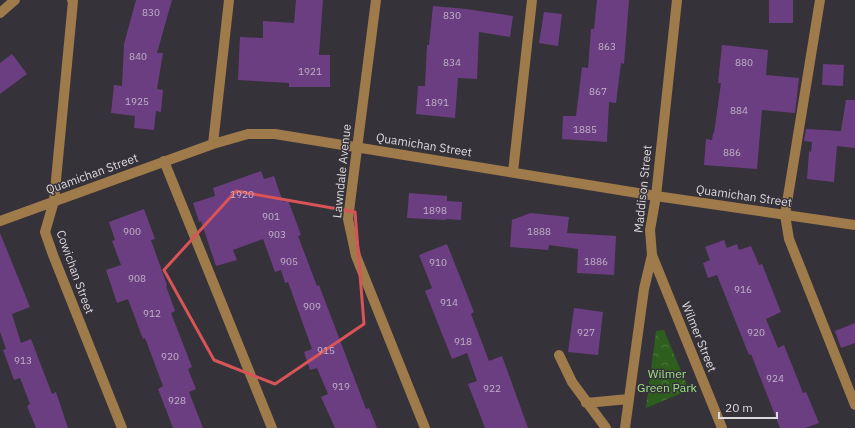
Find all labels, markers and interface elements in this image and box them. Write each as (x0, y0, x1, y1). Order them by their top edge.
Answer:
house number: 830 (142, 6, 160, 19)
house number: 830 (443, 9, 461, 22)
house number: 863 (598, 40, 616, 53)
house number: 840 (129, 50, 147, 63)
house number: 834 (443, 56, 461, 69)
house number: 880 (735, 56, 753, 69)
house number: 1921 (298, 65, 322, 78)
house number: 867 (589, 85, 607, 98)
house number: 1925 (125, 95, 149, 108)
house number: 1891 (425, 96, 449, 109)
house number: 884 (730, 104, 748, 117)
street label: Lawndale Avenue (329, 123, 354, 219)
house number: 1885 (573, 123, 597, 136)
street label: Quamichan Street (375, 130, 473, 160)
street label: Maddison Street (630, 144, 655, 234)
house number: 886 (723, 146, 741, 159)
street label: Quamichan Street (44, 150, 140, 197)
street label: Quamichan Street (695, 181, 793, 210)
house number: 1920 (230, 188, 254, 201)
house number: 1898 (423, 204, 447, 217)
house number: 901 (262, 210, 280, 223)
house number: 900 (123, 225, 141, 238)
house number: 1888 (527, 225, 551, 238)
street label: Cowichan Street (53, 228, 98, 316)
house number: 903 (268, 228, 286, 241)
house number: 905 (280, 255, 298, 268)
house number: 1886 (584, 255, 608, 268)
house number: 910 (429, 256, 447, 269)
house number: 908 (128, 272, 146, 285)
house number: 916 (734, 283, 752, 296)
house number: 914 (440, 296, 458, 309)
house number: 909 (303, 300, 321, 313)
street label: Wilmer Street (679, 300, 720, 374)
house number: 912 (143, 307, 161, 320)
house number: 927 (577, 326, 595, 339)
house number: 920 (747, 326, 765, 339)
house number: 918 (454, 335, 472, 348)
house number: 915 (317, 344, 335, 357)
house number: 920 (161, 350, 179, 363)
house number: 913 (14, 354, 32, 367)
park label: Wilmer Green Park (637, 366, 698, 395)
house number: 924 (766, 372, 784, 385)
house number: 919 (332, 380, 350, 393)
house number: 922 (483, 382, 501, 395)
house number: 928 (168, 394, 186, 407)
scale bar (719, 394, 777, 420)
text: 20 m (725, 400, 753, 415)

